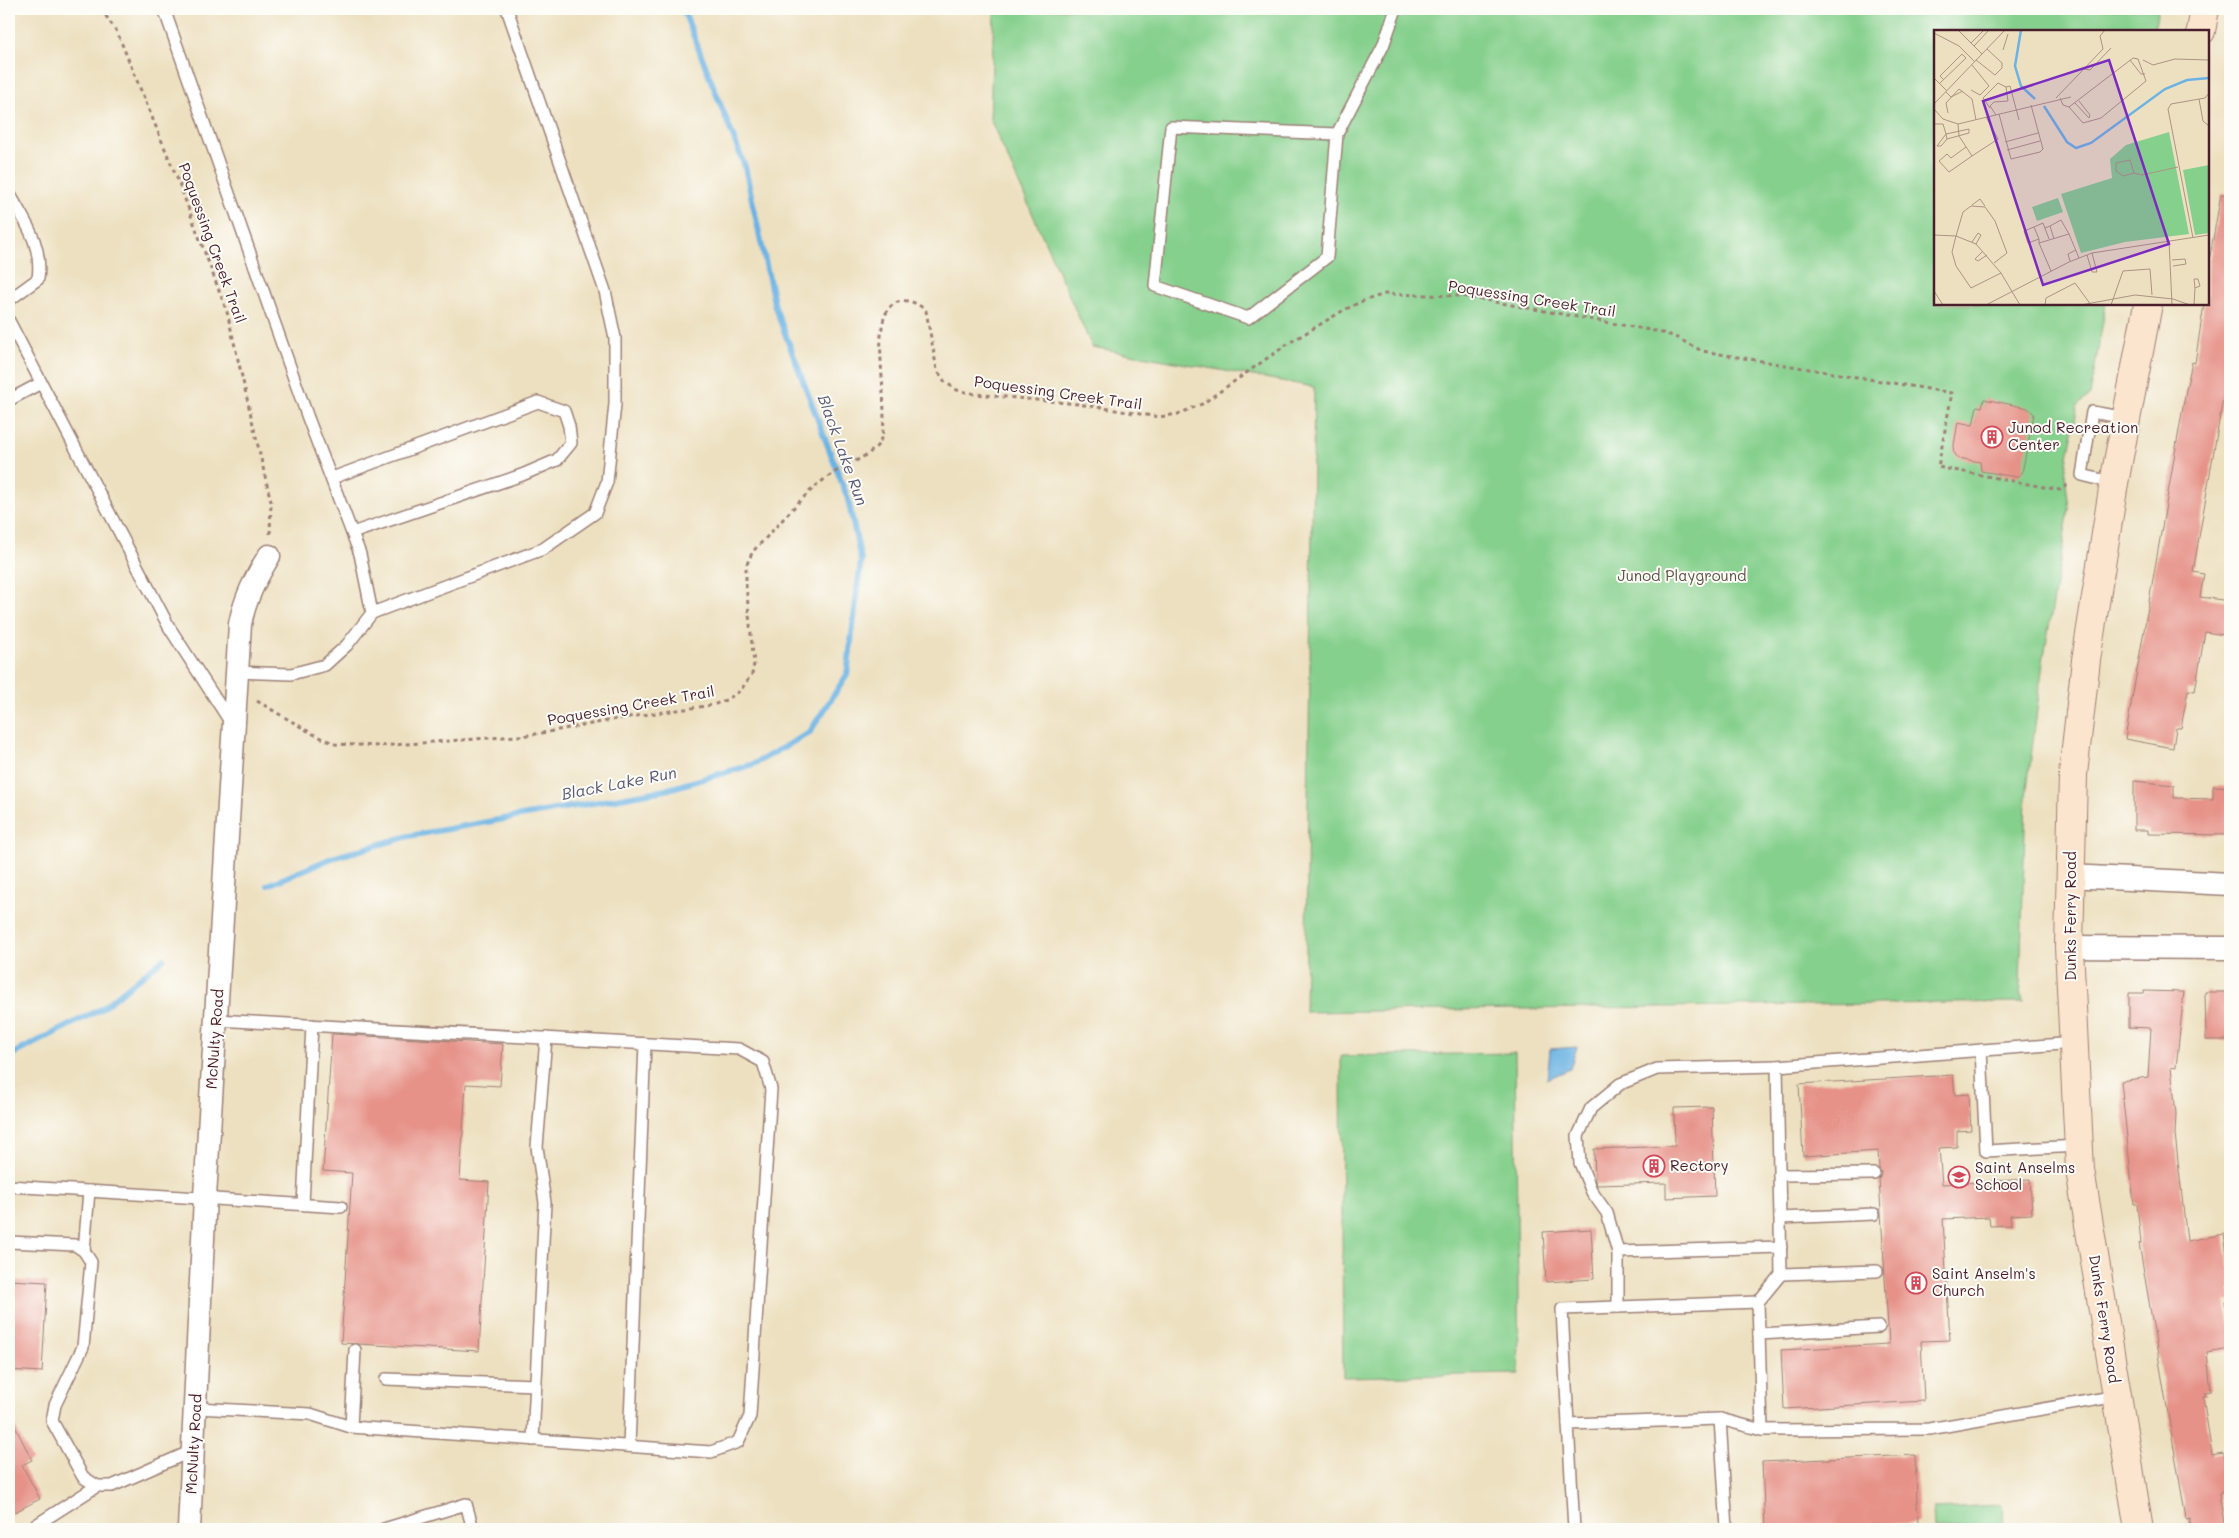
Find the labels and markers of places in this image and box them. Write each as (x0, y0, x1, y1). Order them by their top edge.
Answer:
place label: Junod Recreation Center (2008, 417, 2138, 454)
building icon: Junod Recreation Center (1980, 425, 2004, 449)
building icon: Rectory (1642, 1154, 1666, 1178)
place label: Rectory (1670, 1155, 1729, 1175)
place label: Saint Anselms School (1975, 1157, 2075, 1194)
school or university icon: Saint Anselms School (1947, 1165, 1971, 1189)
place label: Saint Anselm's Church (1932, 1263, 2036, 1300)
building icon: Saint Anselm's Church (1904, 1271, 1928, 1295)

